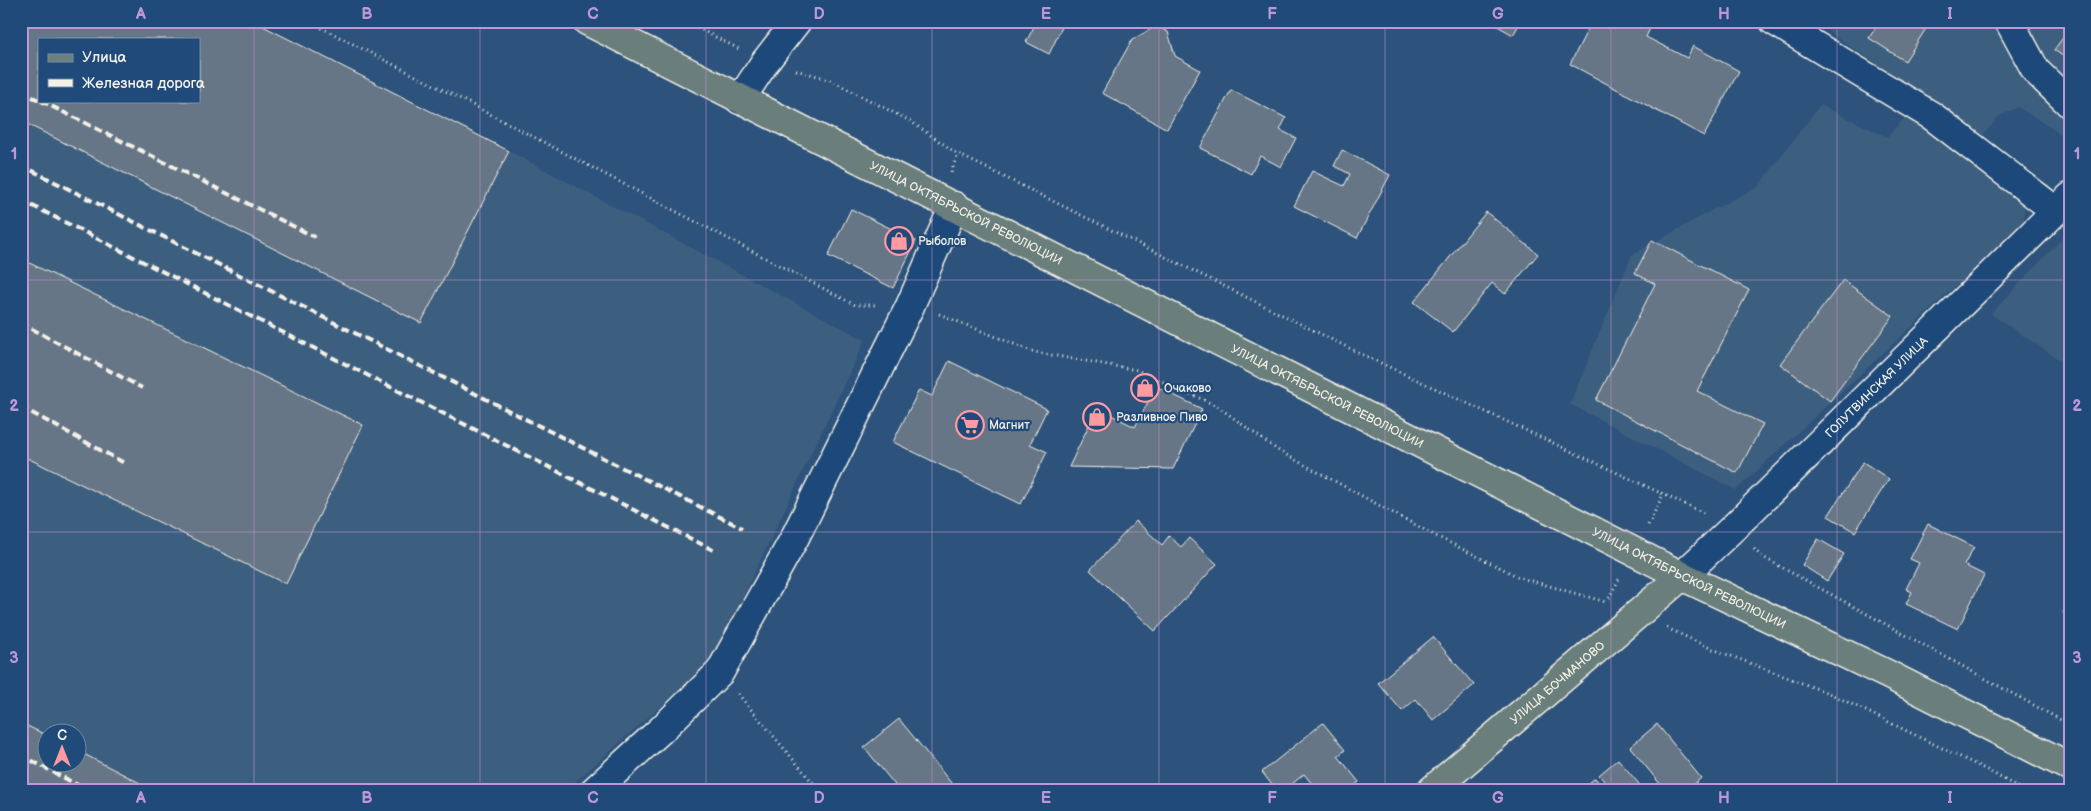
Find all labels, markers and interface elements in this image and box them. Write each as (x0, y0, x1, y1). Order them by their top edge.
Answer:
text: A (135, 5, 146, 24)
text: B (361, 5, 373, 24)
text: C (587, 5, 599, 24)
text: D (813, 5, 825, 24)
text: E (1041, 5, 1051, 24)
text: F (1267, 5, 1277, 24)
text: G (1492, 5, 1504, 24)
text: H (1718, 5, 1730, 24)
text: I (1947, 5, 1953, 24)
legend (38, 38, 200, 102)
text: Улица (82, 48, 127, 67)
text: Железная дорога (82, 74, 205, 93)
text: 1 (11, 145, 17, 164)
text: 1 (2074, 145, 2080, 164)
street label: УЛИЦА ОКТЯБРЬСКОЙ РЕВОЛЮЦИИ (867, 158, 1065, 268)
shop icon: Рыболов (884, 226, 914, 256)
place label: Рыболов (918, 234, 967, 249)
street label: ГОЛУТВИНСКАЯ УЛИЦА (1822, 333, 1931, 441)
street label: УЛИЦА ОКТЯБРЬСКОЙ РЕВОЛЮЦИИ (1228, 341, 1426, 451)
shop icon: Очаково (1130, 373, 1160, 403)
place label: Очаково (1164, 381, 1211, 396)
text: 2 (9, 397, 19, 416)
text: 2 (2072, 397, 2082, 416)
shop icon: Разливное Пиво (1082, 402, 1112, 432)
supermarket icon: Магнит (955, 410, 985, 440)
place label: Разливное Пиво (1116, 410, 1207, 425)
place label: Магнит (989, 418, 1030, 433)
street label: УЛИЦА ОКТЯБРЬСКОЙ РЕВОЛЮЦИИ (1590, 524, 1788, 632)
street label: УЛИЦА БОЧМАНОВО (1507, 638, 1608, 727)
text: 3 (9, 649, 19, 668)
text: 3 (2072, 649, 2082, 668)
north arrow (38, 724, 88, 774)
text: С (57, 727, 67, 744)
text: A (135, 789, 146, 808)
text: B (361, 789, 373, 808)
text: C (587, 789, 599, 808)
text: D (813, 789, 825, 808)
text: E (1041, 789, 1051, 808)
text: F (1267, 789, 1277, 808)
text: G (1492, 789, 1504, 808)
text: H (1718, 789, 1730, 808)
text: I (1947, 789, 1953, 808)

